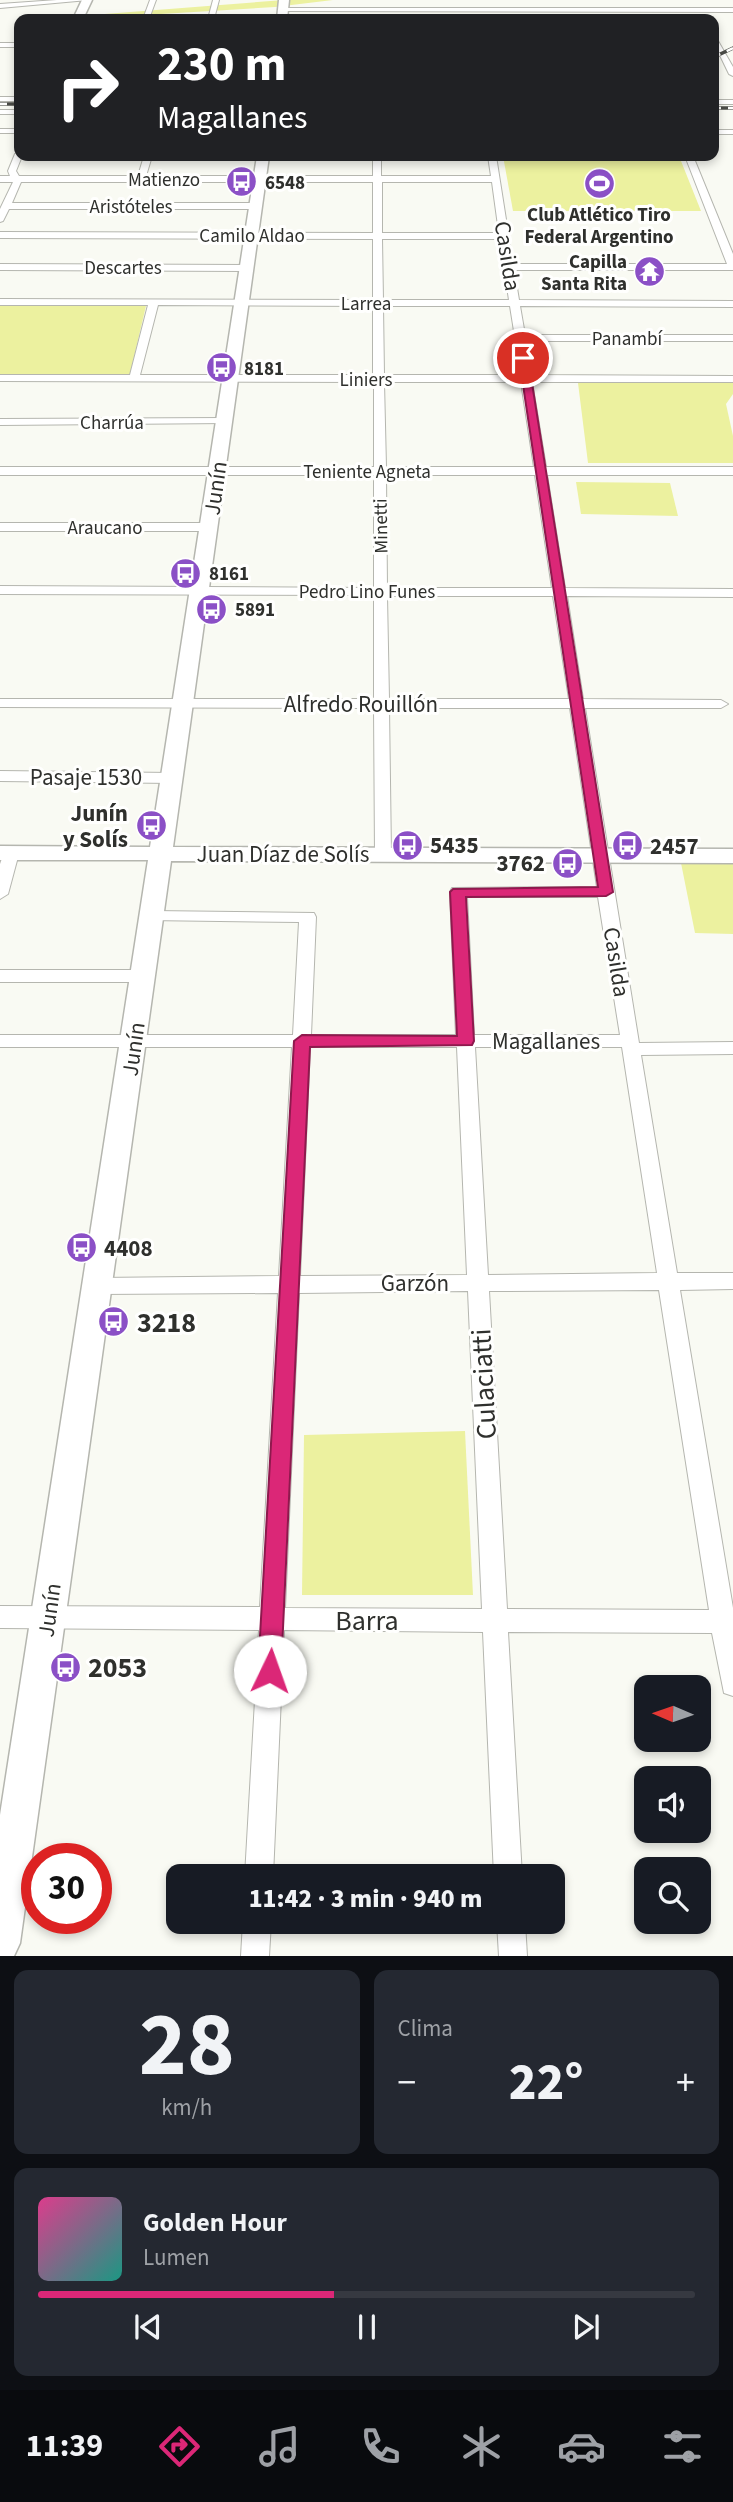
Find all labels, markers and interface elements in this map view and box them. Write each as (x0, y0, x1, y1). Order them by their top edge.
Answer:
text: 230 m (157, 30, 286, 100)
icon: right (42, 42, 133, 133)
text: Magallanes (157, 95, 307, 141)
bus stop icon: 6548 (225, 165, 259, 199)
sports icon: Club Atlético Tiro Federal Argentino (582, 166, 616, 200)
street label: Matienzo (128, 167, 200, 194)
place label: 6548 (265, 170, 305, 197)
street label: Aristóteles (89, 194, 173, 221)
place label: Club Atlético Tiro Federal Argentino (524, 202, 674, 251)
street label: Casilda (486, 219, 529, 293)
street label: Camilo Aldao (199, 223, 305, 250)
place label: Capilla Santa Rita (541, 249, 627, 298)
street label: Descartes (84, 255, 162, 282)
temple icon: Capilla Santa Rita (633, 255, 667, 289)
street label: Larrea (341, 291, 391, 318)
street label: Panambí (592, 326, 664, 353)
pin (493, 328, 553, 388)
icon: arrive (504, 339, 542, 377)
bus stop icon: 8181 (204, 351, 238, 385)
place label: 8181 (244, 356, 284, 383)
street label: Liniers (340, 367, 392, 394)
street label: Charrúa (80, 410, 144, 437)
street label: Junín (195, 459, 236, 517)
street label: Teniente Agneta (303, 459, 431, 486)
street label: Minetti (368, 498, 395, 554)
street label: Araucano (67, 515, 143, 542)
bus stop icon: 8161 (169, 556, 203, 590)
place label: 8161 (209, 561, 249, 588)
street label: Pedro Lino Funes (299, 579, 435, 606)
bus stop icon: 5891 (195, 592, 229, 626)
place label: 5891 (235, 597, 275, 624)
street label: Alfredo Rouillón (284, 688, 438, 721)
street label: Pasaje 1530 (30, 761, 142, 794)
place label: Junín y Solís (63, 797, 128, 856)
bus stop icon: Junín y Solís (134, 809, 168, 843)
bus stop icon: 5435 (390, 828, 424, 862)
place label: 5435 (430, 829, 479, 862)
bus stop icon: 2457 (610, 829, 644, 863)
place label: 2457 (650, 830, 699, 863)
street label: Juan Díaz de Solís (197, 838, 369, 871)
bus stop icon: 3762 (551, 846, 585, 880)
place label: 3762 (496, 847, 545, 880)
street label: Casilda (595, 925, 638, 999)
street label: Junín (113, 1020, 154, 1078)
street label: Magallanes (492, 1025, 600, 1058)
bus stop icon: 4408 (64, 1231, 98, 1265)
place label: 4408 (104, 1232, 153, 1265)
street label: Garzón (381, 1267, 449, 1300)
place label: 3218 (137, 1303, 196, 1343)
bus stop icon: 3218 (97, 1305, 131, 1339)
street label: Culaciatti (461, 1328, 507, 1440)
street label: Junín (29, 1581, 70, 1639)
street label: Barra (335, 1601, 399, 1641)
position arrow (233, 1634, 307, 1708)
place label: 2053 (88, 1648, 147, 1688)
bus stop icon: 2053 (48, 1650, 82, 1684)
north arrow (634, 1675, 710, 1752)
map controls (634, 1675, 711, 1934)
button: sound (634, 1766, 711, 1843)
speed limit sign: 30 (21, 1843, 112, 1934)
button: search (634, 1857, 711, 1934)
text: 11:42 · 3 min · 940 m (249, 1880, 482, 1917)
text: 28 (139, 1981, 235, 2110)
text: Clima (398, 2012, 453, 2045)
text: 22° (509, 2046, 584, 2120)
text: − (398, 2056, 416, 2110)
text: + (676, 2056, 695, 2110)
text: km/h (161, 2091, 212, 2124)
text: Golden Hour (143, 2204, 287, 2241)
text: Lumen (143, 2241, 210, 2274)
icon: previous (129, 2308, 167, 2346)
icon: pause (348, 2308, 386, 2346)
icon: next (567, 2308, 605, 2346)
icon: directions (155, 2422, 204, 2471)
icon: music (255, 2422, 304, 2471)
icon: phone (356, 2422, 405, 2471)
icon: climate (457, 2422, 506, 2471)
icon: car (557, 2422, 606, 2471)
icon: filters (658, 2422, 707, 2471)
text: 11:39 (26, 2423, 103, 2469)

